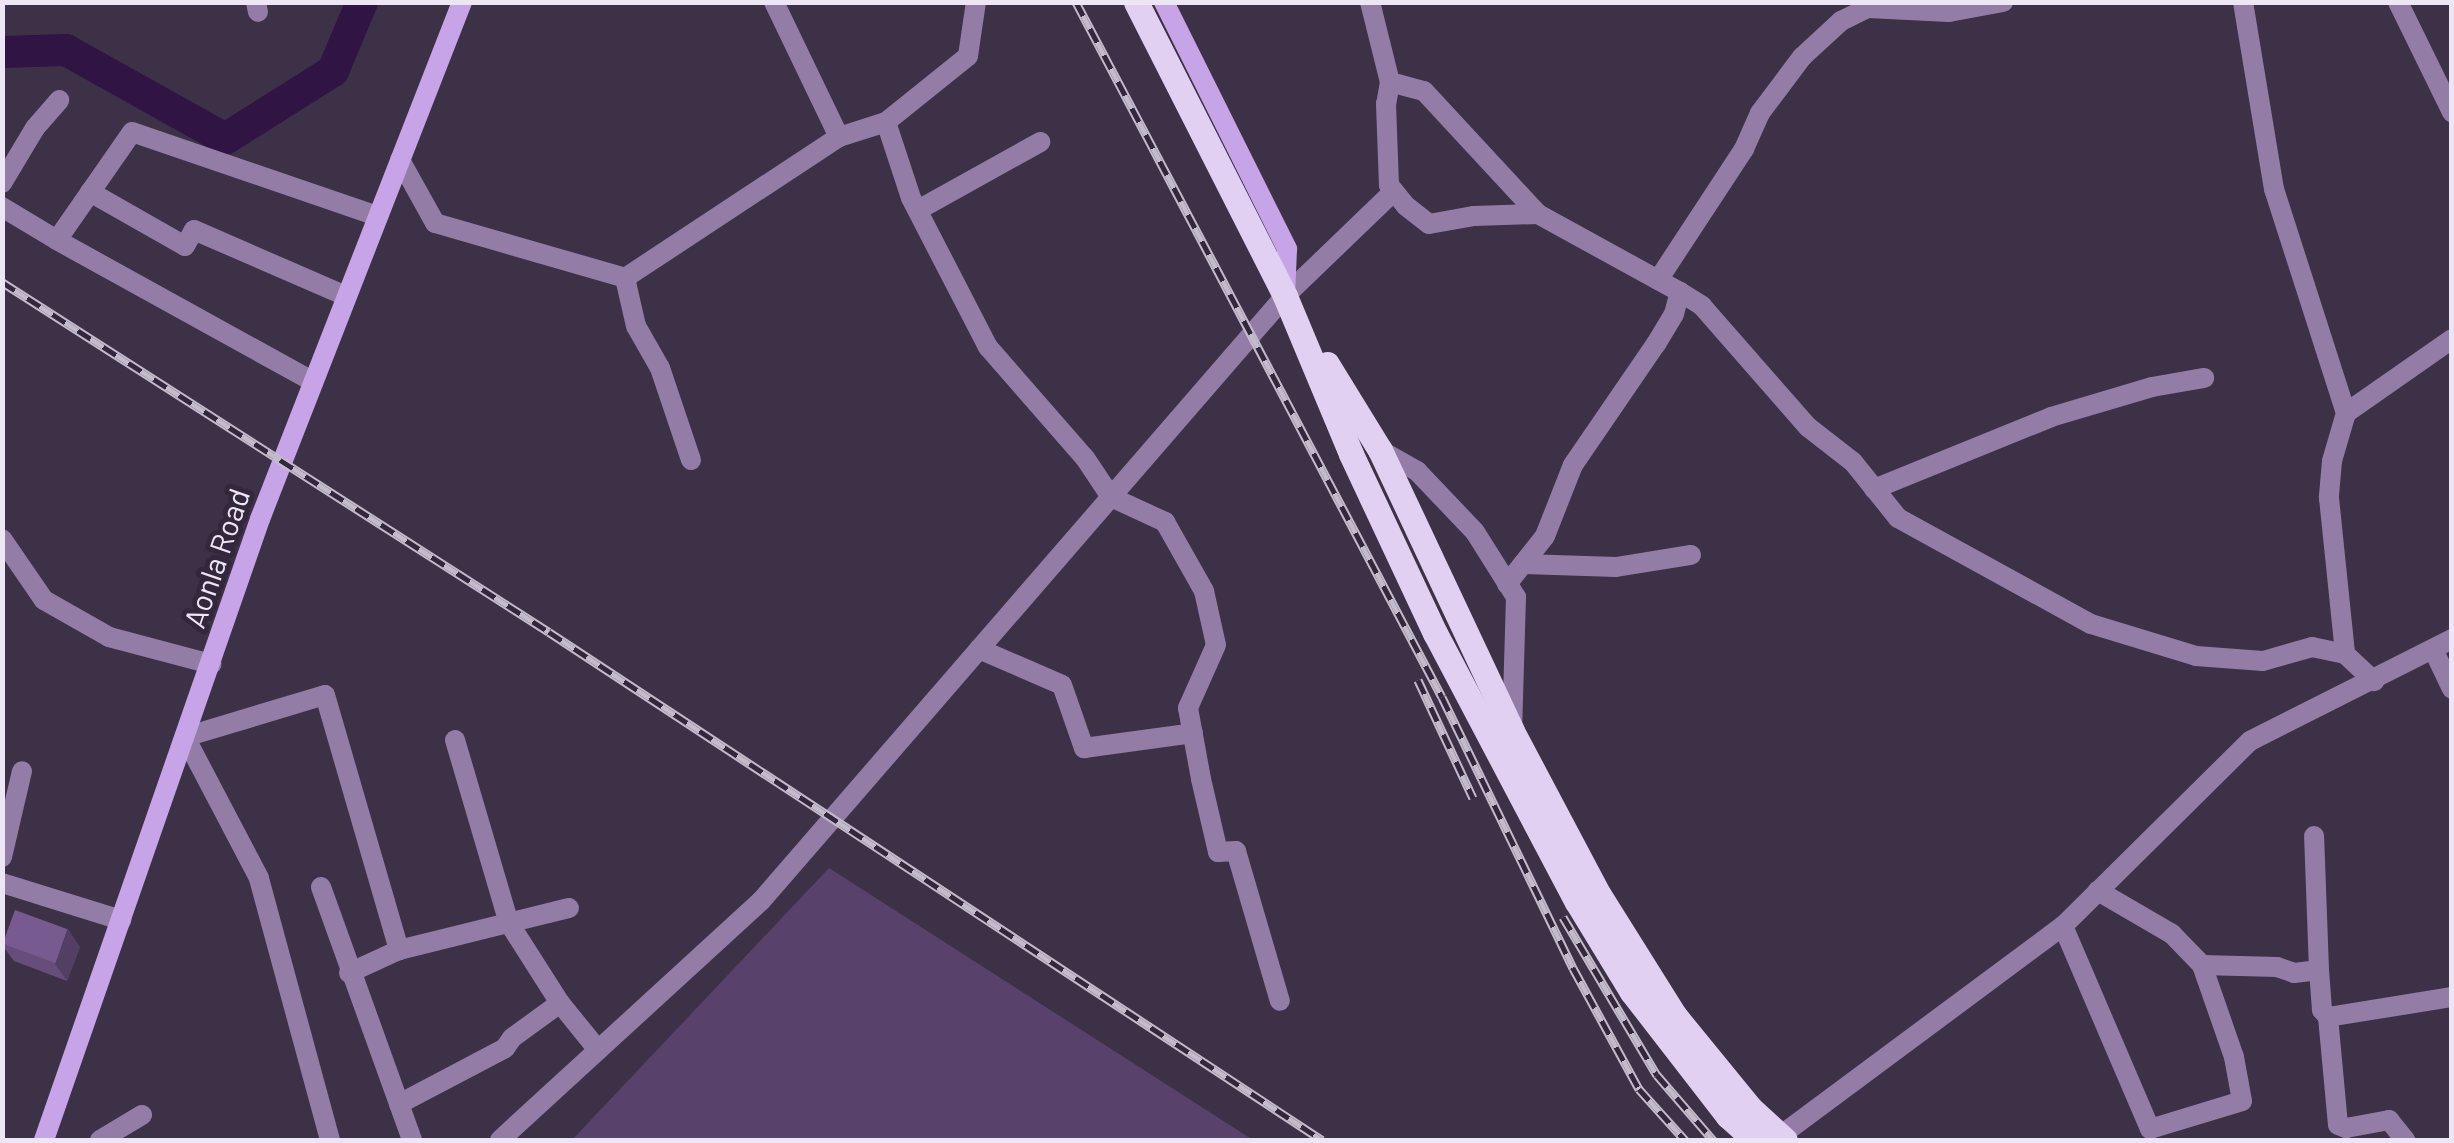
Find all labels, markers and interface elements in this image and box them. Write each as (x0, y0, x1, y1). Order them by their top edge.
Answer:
street label: Aonla Road (175, 484, 257, 632)

